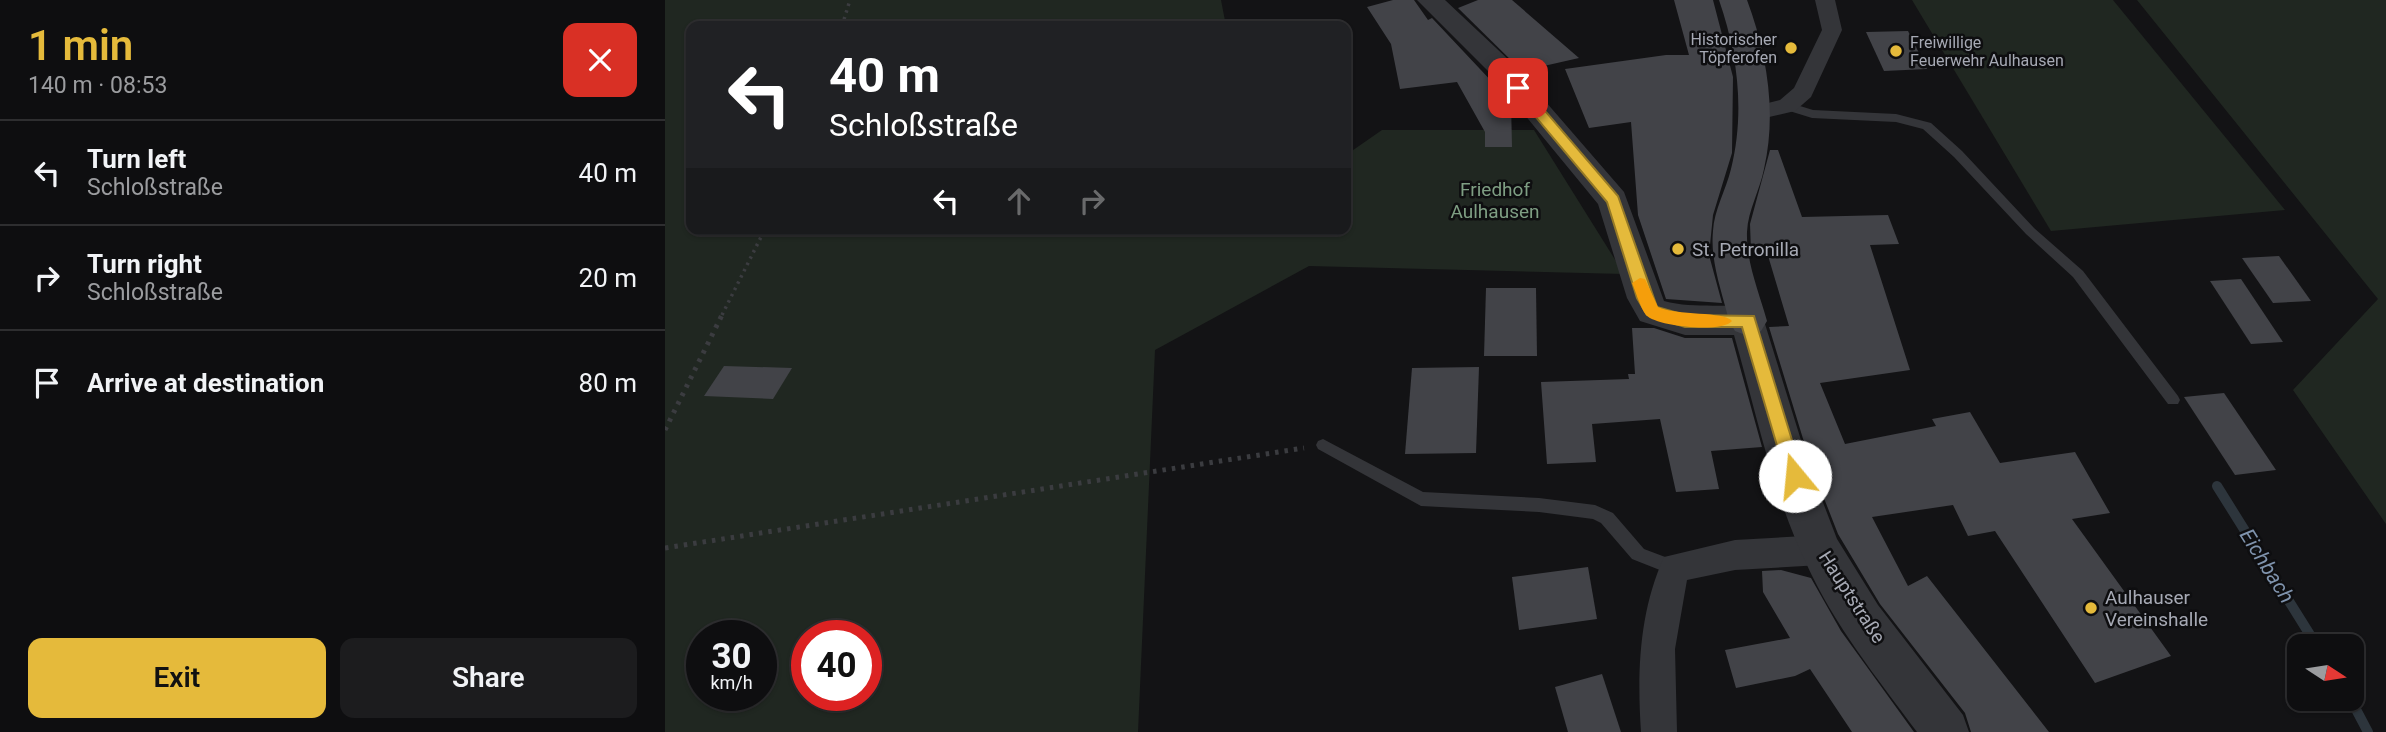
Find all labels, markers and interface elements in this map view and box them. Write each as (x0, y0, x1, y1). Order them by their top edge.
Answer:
text: 1 min (28, 21, 133, 70)
button: close (563, 23, 637, 97)
place label: Historischer Töpferofen (1691, 30, 1778, 67)
place label: Freiwillige Feuerwehr Aulhausen (1910, 33, 2064, 70)
marker: Historischer Töpferofen (1783, 40, 1799, 56)
marker: Freiwillige Feuerwehr Aulhausen (1888, 43, 1904, 59)
text: 40 m (829, 47, 940, 104)
icon: left (714, 49, 805, 140)
pin (1488, 58, 1548, 118)
icon: arrive (1499, 69, 1537, 107)
text: 140 m · 08:53 (28, 72, 167, 99)
text: Schloßstraße (829, 106, 1018, 144)
text: Turn left (87, 144, 186, 174)
icon: left (28, 154, 66, 192)
text: 40 m (579, 158, 637, 188)
text: Schloßstraße (87, 174, 223, 201)
park label: Friedhof Aulhausen (1450, 178, 1540, 223)
icon: left (927, 182, 965, 220)
icon: ahead (1000, 182, 1038, 220)
icon: right (1073, 182, 1111, 220)
place label: St. Petronilla (1692, 238, 1799, 261)
marker: St. Petronilla (1670, 241, 1686, 257)
text: Turn right (87, 249, 202, 279)
icon: right (28, 259, 66, 297)
text: 20 m (579, 263, 637, 293)
text: Schloßstraße (87, 279, 223, 306)
icon: arrive (28, 364, 66, 402)
text: Arrive at destination (87, 368, 324, 398)
text: 80 m (579, 368, 637, 398)
position arrow (1758, 439, 1832, 513)
water label: Eichbach (2235, 525, 2299, 607)
street label: Hauptstraße (1814, 547, 1890, 647)
place label: Aulhauser Vereinshalle (2105, 586, 2208, 631)
marker: Aulhauser Vereinshalle (2083, 600, 2099, 616)
speed limit sign: 40 (791, 620, 882, 711)
north arrow (2287, 634, 2364, 710)
map controls (2287, 634, 2364, 711)
text: 30 (711, 636, 752, 677)
button: Exit (28, 638, 326, 718)
button: Share (340, 638, 637, 718)
text: km/h (710, 672, 753, 693)

